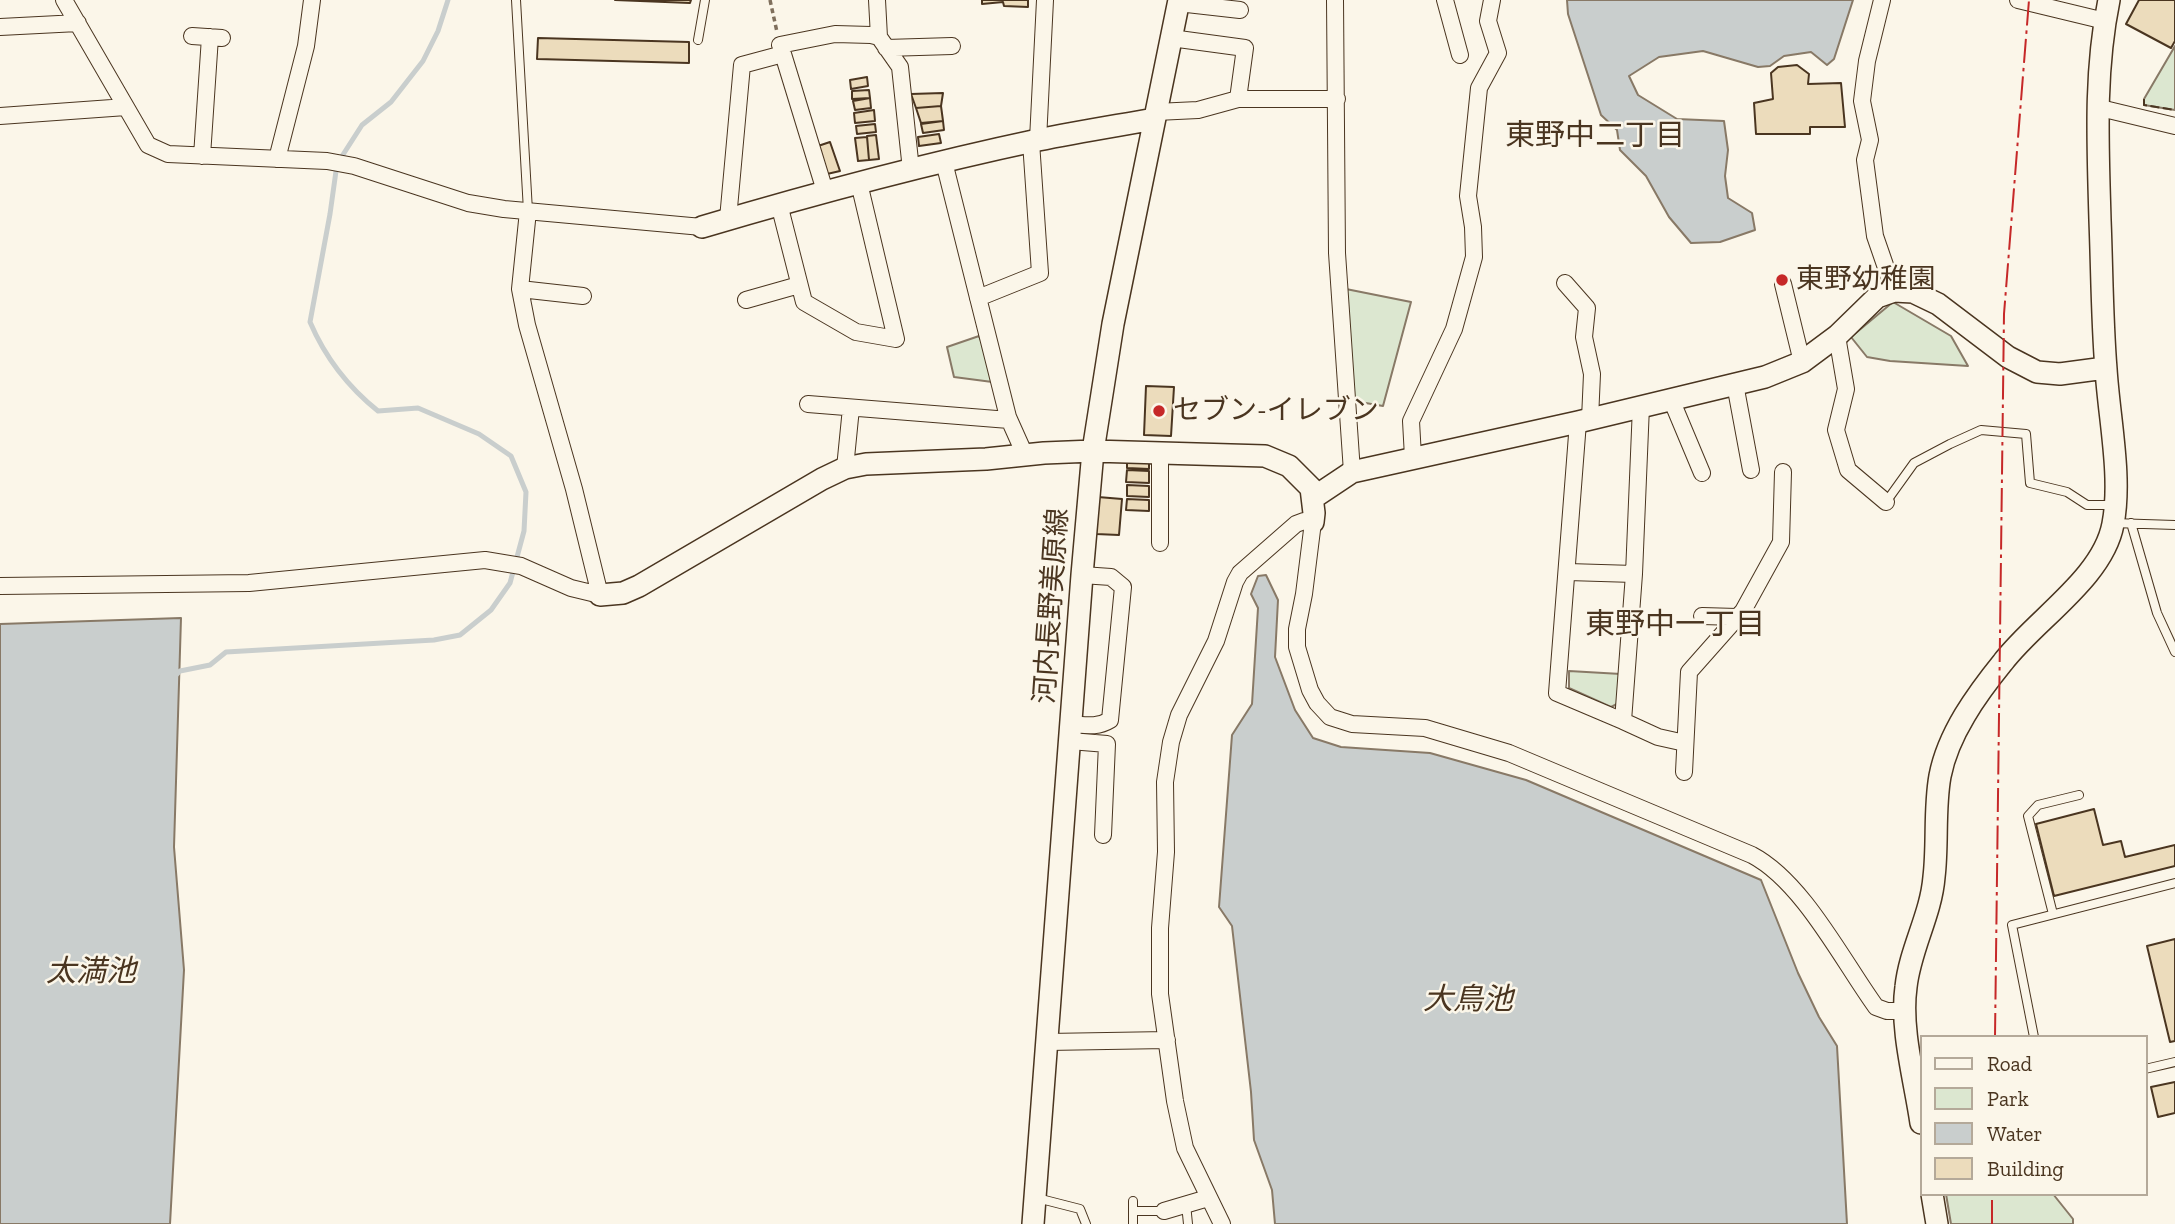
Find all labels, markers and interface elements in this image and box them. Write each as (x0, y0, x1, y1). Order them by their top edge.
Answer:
district label: 東野中二丁目 (1505, 118, 1685, 154)
place label: 東野幼稚園 (1796, 263, 1936, 297)
marker: 東野幼稚園 (1774, 272, 1790, 288)
place label: セブン-イレブン (1173, 394, 1379, 428)
marker: セブン-イレブン (1151, 403, 1167, 419)
street label: 河内長野美原線 (1028, 507, 1076, 705)
district label: 東野中一丁目 (1585, 607, 1765, 643)
water label: 太満池 (46, 954, 136, 990)
water label: 大鳥池 (1423, 982, 1513, 1018)
legend (1920, 1035, 2147, 1196)
text: Road (1987, 1051, 2032, 1076)
text: Park (1987, 1086, 2029, 1111)
text: Water (1987, 1121, 2042, 1146)
text: Building (1987, 1156, 2064, 1181)

